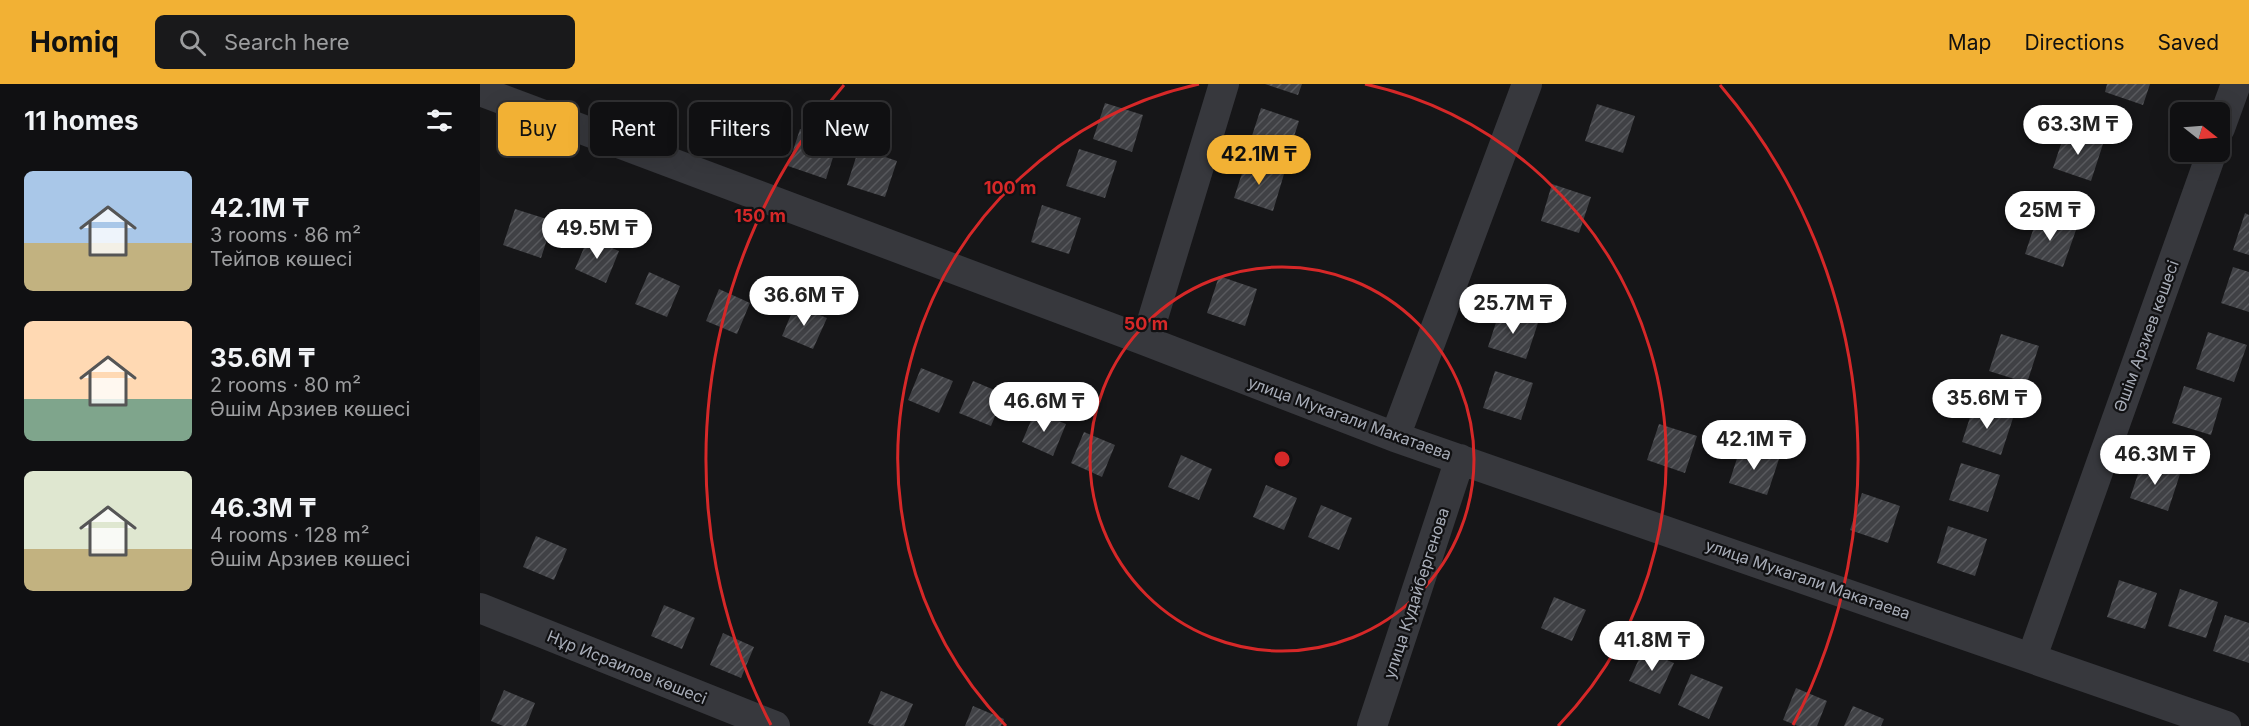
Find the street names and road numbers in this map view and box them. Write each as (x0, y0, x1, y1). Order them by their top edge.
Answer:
street label: Әшім Арзиев көшесі (2109, 257, 2183, 415)
street label: улица Мукагали Макатаева (1245, 372, 1455, 464)
street label: улица Кудайбергенова (1379, 505, 1453, 681)
street label: улица Мукагали Макатаева (1703, 535, 1913, 623)
street label: Нұр Исраилов көшесі (544, 626, 710, 708)

